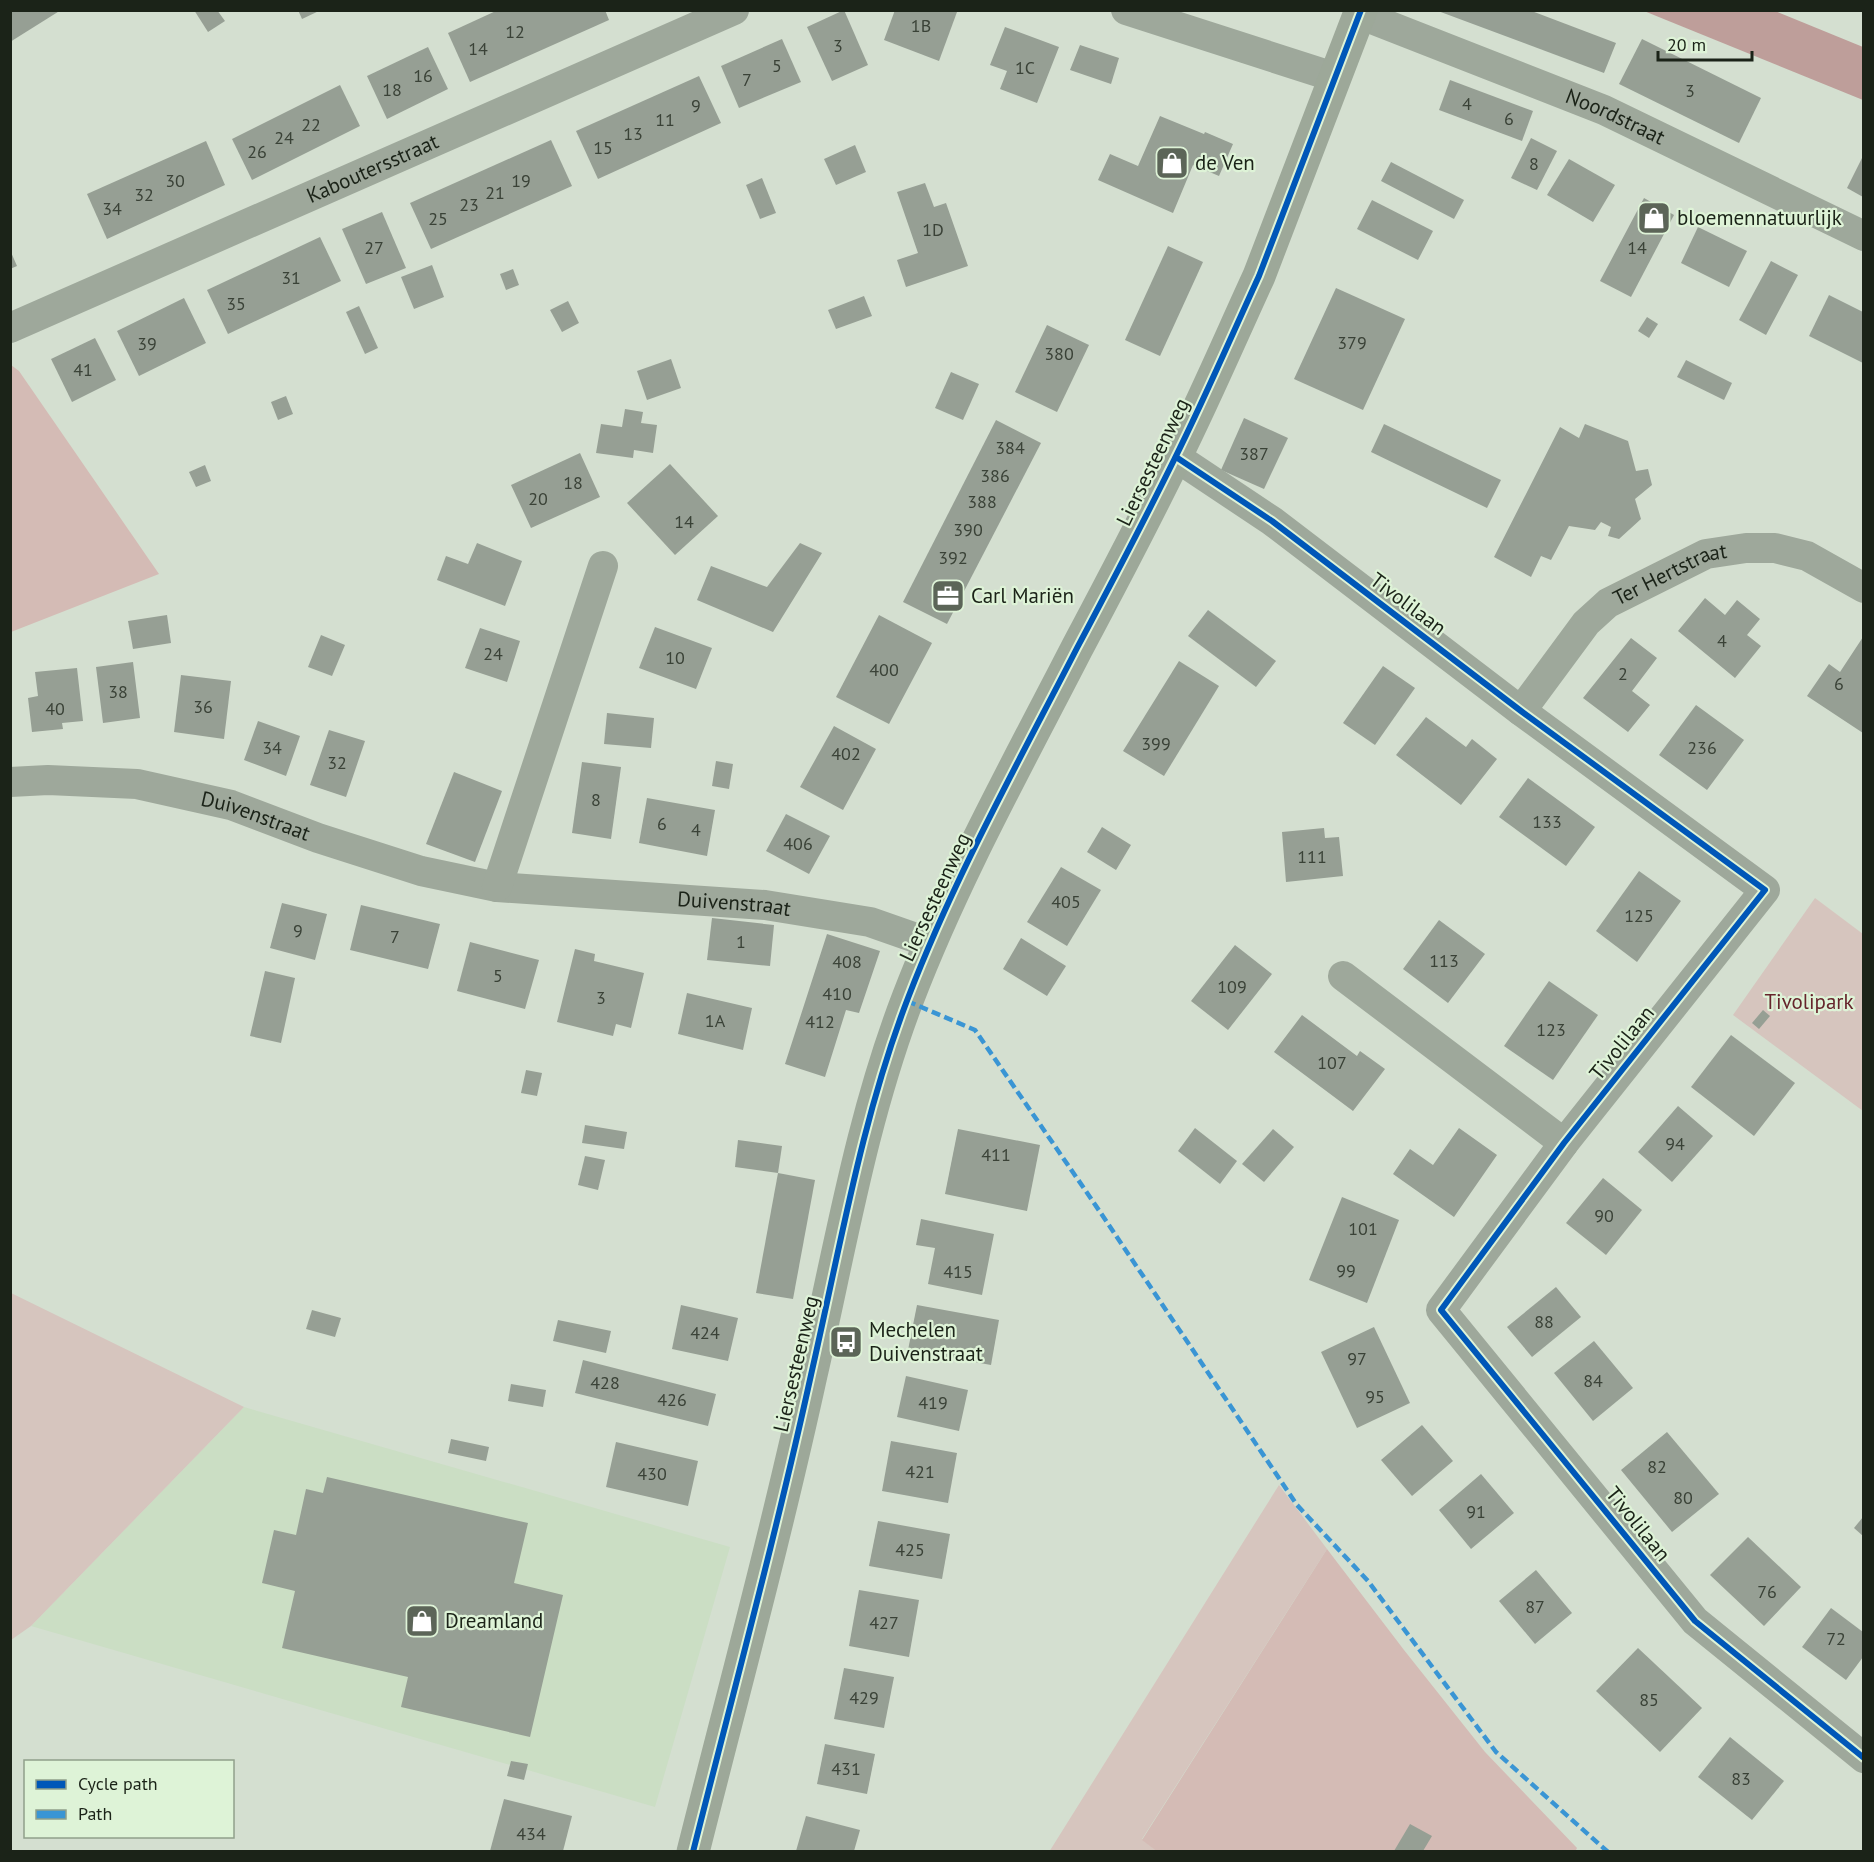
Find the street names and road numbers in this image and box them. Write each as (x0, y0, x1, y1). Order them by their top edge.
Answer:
street label: Noordstraat (1562, 82, 1669, 150)
street label: Kaboutersstraat (302, 128, 442, 209)
street label: Liersesteenweg (1110, 393, 1195, 530)
street label: Ter Hertstraat (1608, 537, 1729, 611)
street label: Tivolilaan (1365, 566, 1452, 641)
street label: Duivenstraat (199, 785, 314, 847)
street label: Liersesteenweg (893, 828, 976, 966)
street label: Duivenstraat (676, 885, 793, 922)
street label: Tivolilaan (1583, 1000, 1660, 1086)
street label: Liersesteenweg (767, 1293, 824, 1435)
street label: Tivolilaan (1600, 1481, 1677, 1567)

